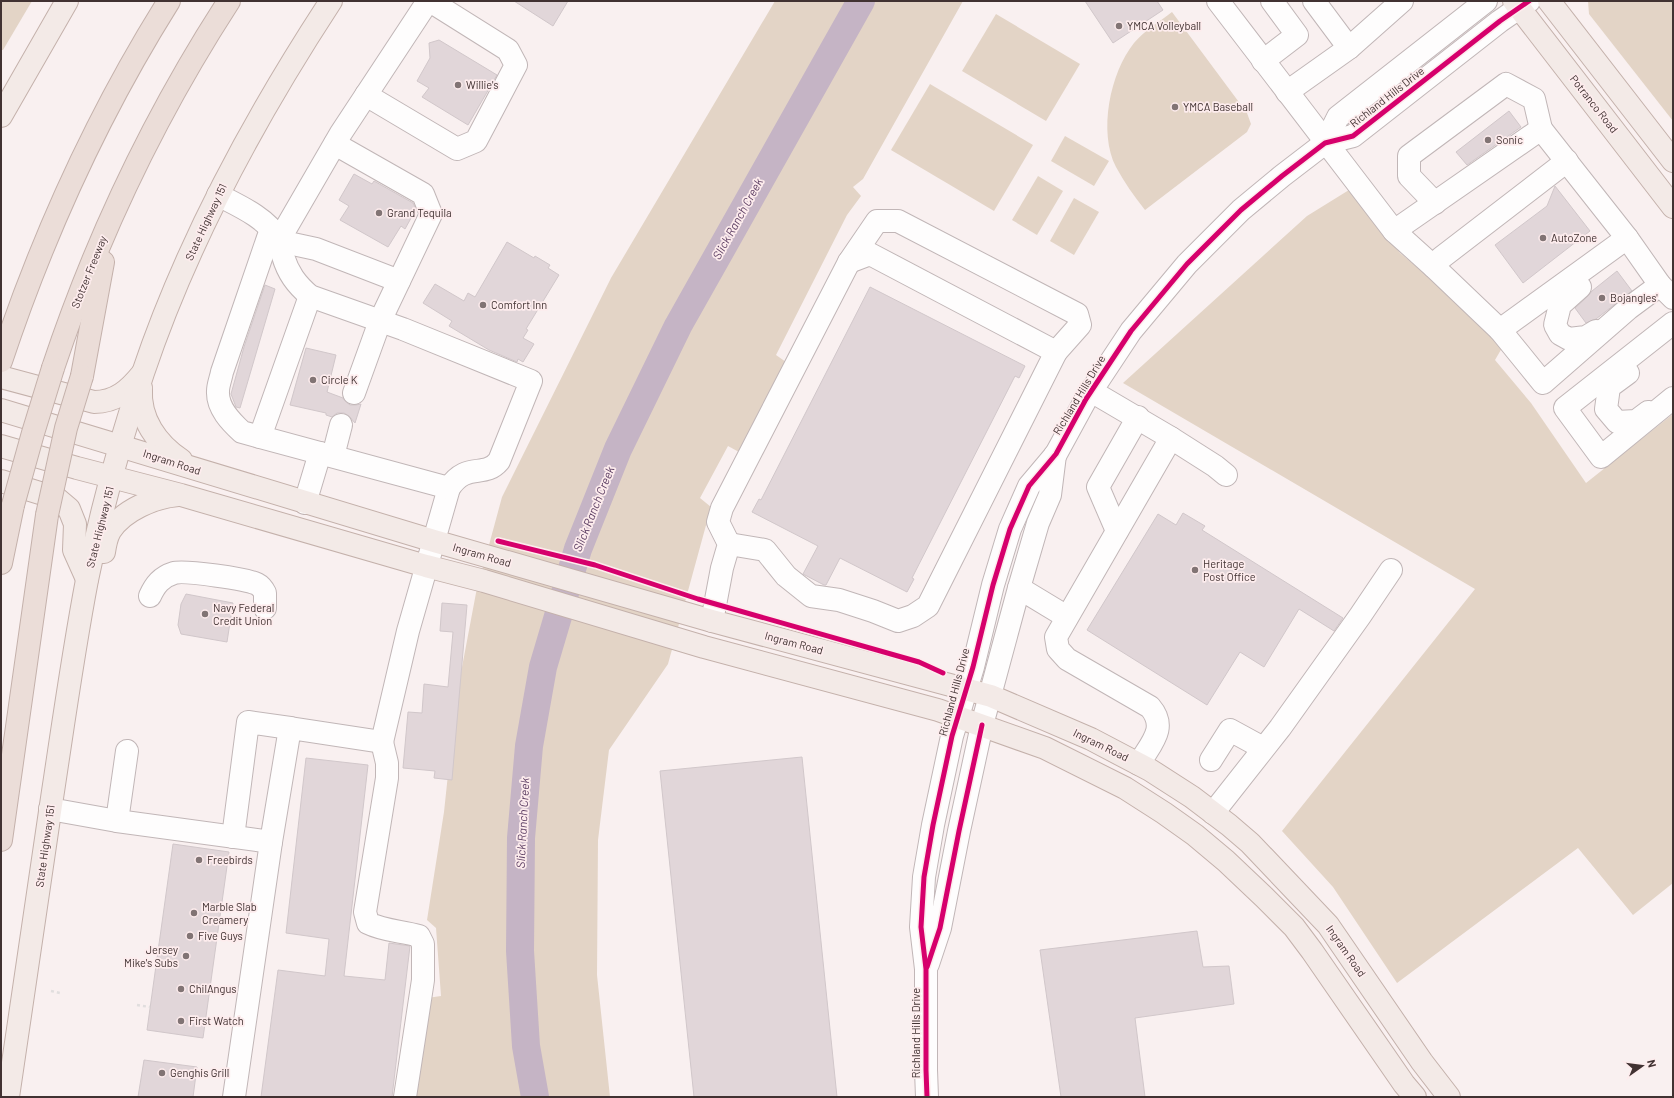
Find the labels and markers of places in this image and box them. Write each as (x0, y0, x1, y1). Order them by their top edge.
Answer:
place label: YMCA Volleyball (1127, 19, 1201, 32)
marker: YMCA Volleyball (1114, 21, 1124, 31)
place label: Willie's (466, 78, 498, 91)
marker: Willie's (453, 80, 463, 90)
place label: YMCA Baseball (1183, 100, 1253, 113)
marker: YMCA Baseball (1170, 102, 1180, 112)
place label: Sonic (1496, 133, 1523, 146)
marker: Sonic (1483, 135, 1493, 145)
place label: Grand Tequila (387, 206, 452, 219)
marker: Grand Tequila (374, 208, 384, 218)
place label: AutoZone (1551, 231, 1597, 244)
marker: AutoZone (1538, 233, 1548, 243)
place label: Bojangles' (1610, 291, 1658, 304)
marker: Bojangles' (1597, 293, 1607, 303)
place label: Comfort Inn (491, 298, 547, 311)
marker: Comfort Inn (478, 300, 488, 310)
place label: Circle K (321, 373, 358, 386)
marker: Circle K (308, 375, 318, 385)
place label: Heritage Post Office (1203, 557, 1256, 583)
marker: Heritage Post Office (1190, 565, 1200, 575)
place label: Navy Federal Credit Union (213, 601, 274, 627)
marker: Navy Federal Credit Union (200, 609, 210, 619)
place label: Freebirds (207, 853, 253, 866)
marker: Freebirds (194, 855, 204, 865)
place label: Marble Slab Creamery (202, 900, 257, 926)
marker: Marble Slab Creamery (189, 908, 199, 918)
place label: Five Guys (198, 929, 243, 942)
marker: Five Guys (185, 931, 195, 941)
place label: Jersey Mike's Subs (124, 943, 178, 969)
marker: Jersey Mike's Subs (181, 951, 191, 961)
place label: ChilAngus (189, 982, 237, 995)
marker: ChilAngus (176, 984, 186, 994)
place label: First Watch (189, 1014, 244, 1027)
marker: First Watch (176, 1016, 186, 1026)
place label: Genghis Grill (170, 1066, 229, 1079)
marker: Genghis Grill (157, 1068, 167, 1078)

